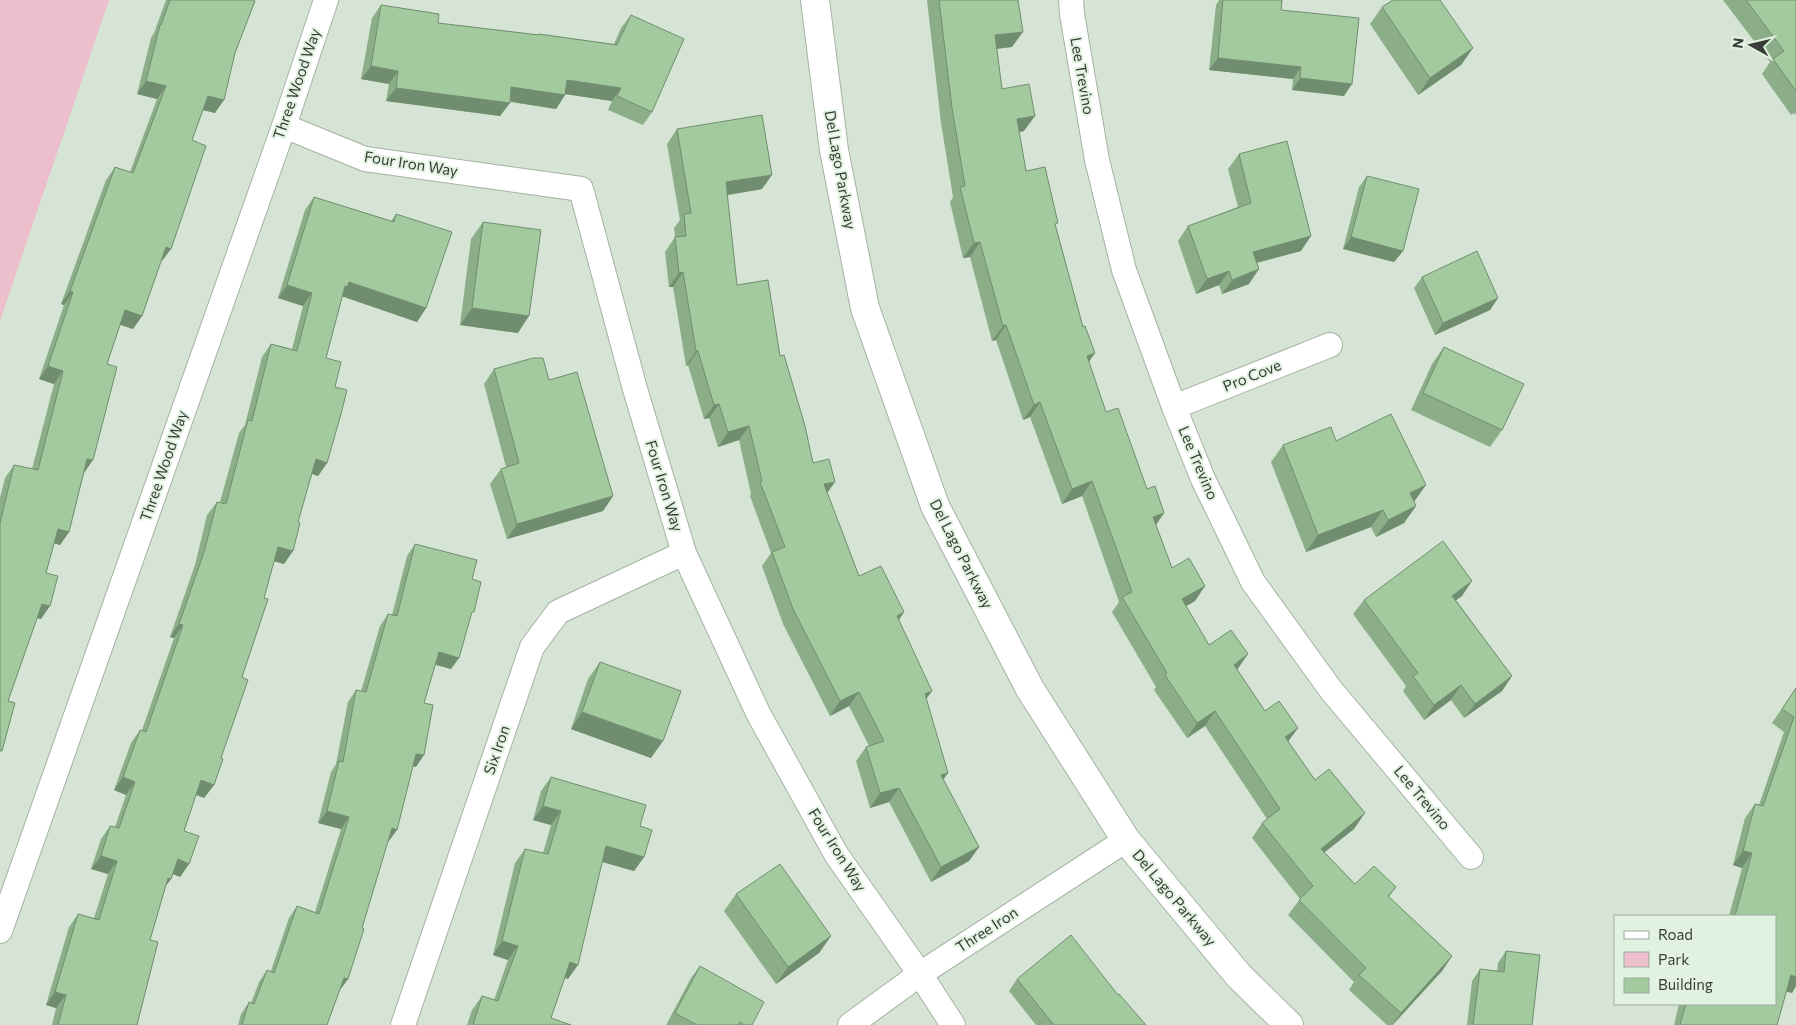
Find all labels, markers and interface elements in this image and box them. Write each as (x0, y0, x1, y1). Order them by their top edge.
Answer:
north arrow (1726, 20, 1776, 70)
street label: Three Wood Way (269, 26, 324, 142)
street label: Lee Trevino (1067, 36, 1099, 116)
text: N (1728, 37, 1747, 50)
street label: Del Lago Parkway (822, 109, 860, 231)
street label: Four Iron Way (363, 147, 460, 179)
street label: Pro Cove (1220, 355, 1283, 395)
street label: Three Wood Way (136, 408, 191, 524)
street label: Lee Trevino (1175, 423, 1222, 502)
street label: Four Iron Way (642, 438, 687, 534)
street label: Del Lago Parkway (927, 496, 997, 612)
street label: Six Iron (479, 723, 513, 777)
street label: Lee Trevino (1391, 762, 1455, 833)
street label: Four Iron Way (805, 805, 871, 895)
street label: Del Lago Parkway (1129, 845, 1221, 949)
street label: Three Iron (952, 903, 1021, 956)
legend (1614, 915, 1776, 1005)
text: Road (1658, 925, 1693, 943)
text: Park (1658, 950, 1689, 968)
text: Building (1658, 975, 1713, 993)

